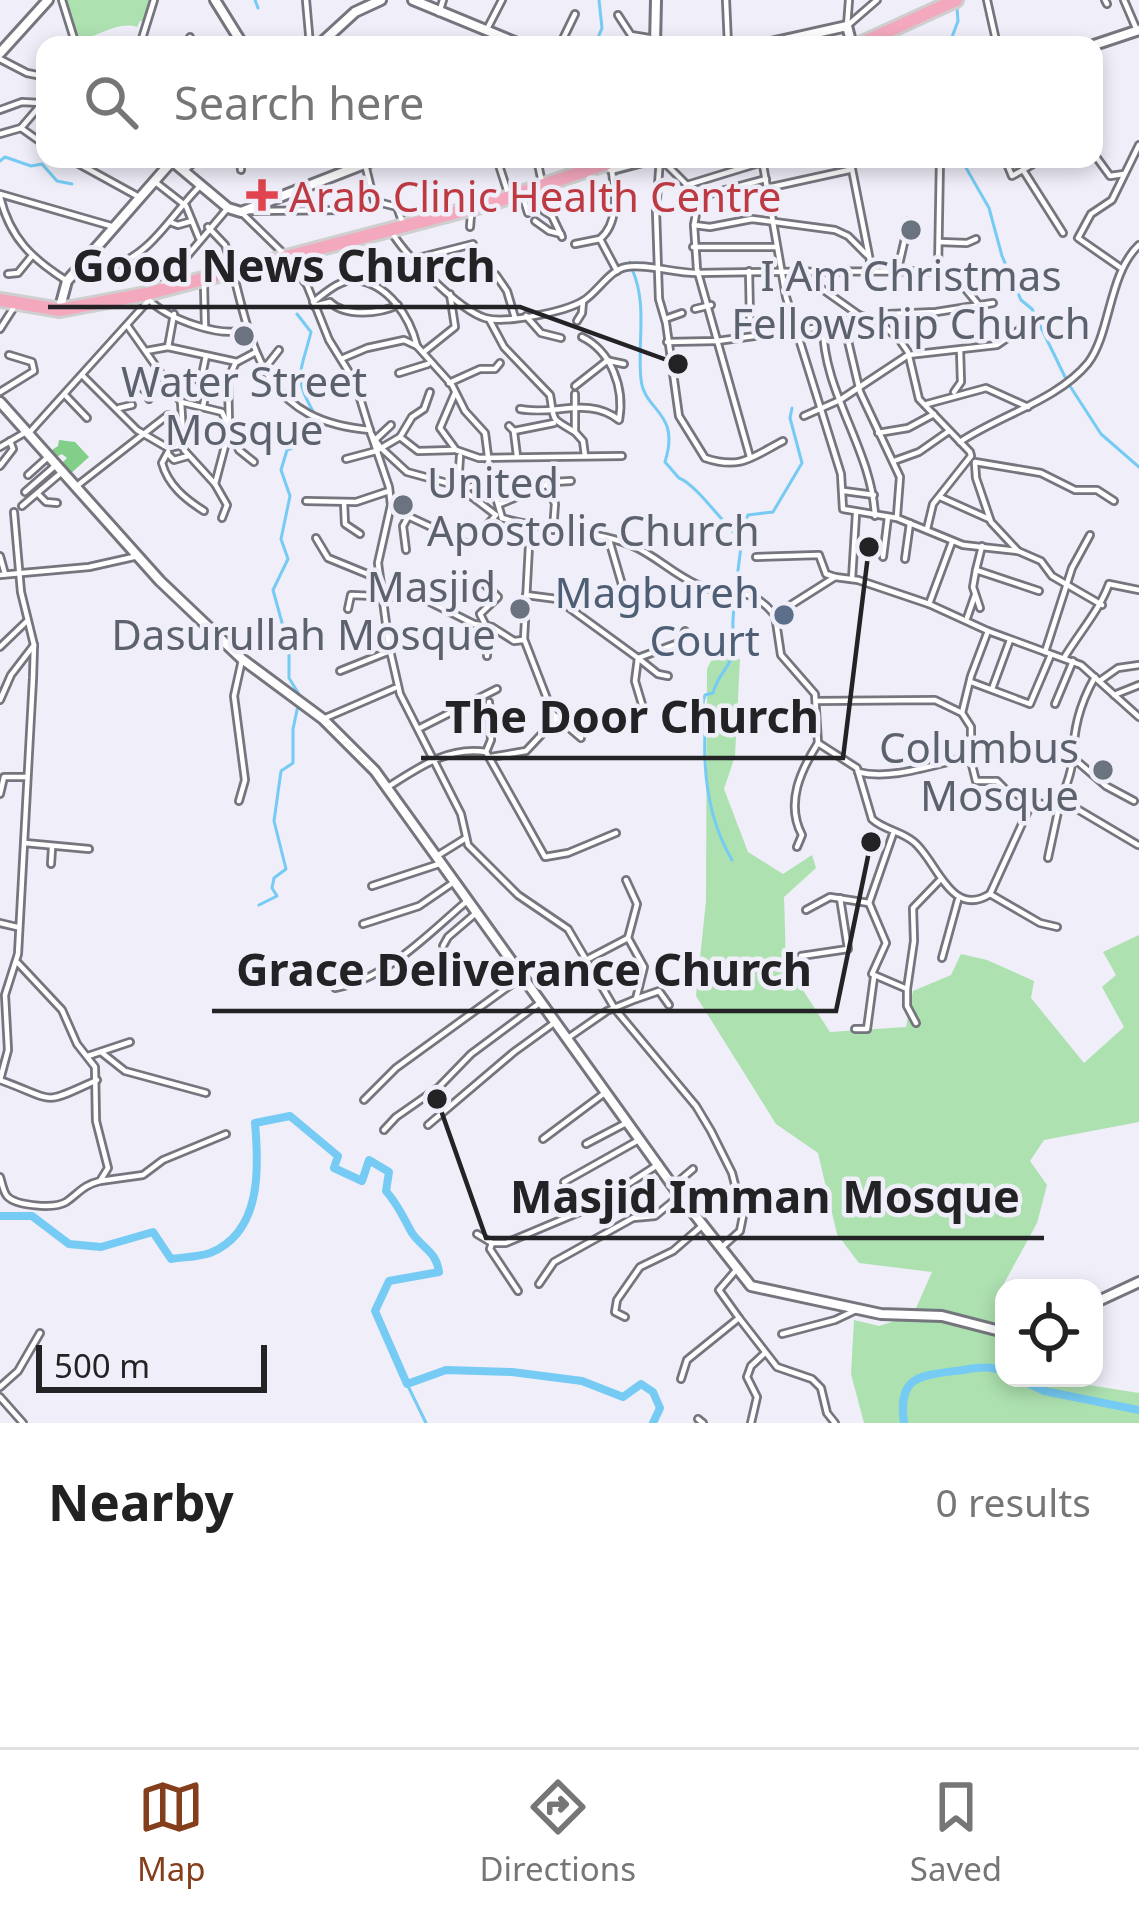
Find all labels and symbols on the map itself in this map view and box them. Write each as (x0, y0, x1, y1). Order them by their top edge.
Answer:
place label: Arab Clinic Health Centre (289, 167, 782, 224)
marker: Arab Clinic Health Centre (246, 179, 278, 211)
marker: I Am Christmas Fellowship Church (898, 217, 924, 243)
callout: Good News Church (48, 226, 520, 307)
text: Good News Church (72, 234, 496, 295)
place label: I Am Christmas Fellowship Church (731, 246, 1091, 351)
marker: Water Street Mosque (231, 323, 257, 349)
place label: Water Street Mosque (121, 352, 367, 457)
place label: United Apostolic Church (427, 453, 760, 558)
marker: United Apostolic Church (390, 492, 416, 518)
place label: Masjid Dasurullah Mosque (111, 557, 496, 662)
place label: Magbureh Court (555, 563, 760, 668)
marker: Masjid Dasurullah Mosque (507, 596, 533, 622)
marker: Magbureh Court (771, 602, 797, 628)
callout: The Door Church (421, 677, 843, 758)
text: The Door Church (445, 685, 819, 746)
place label: Columbus Mosque (879, 718, 1079, 823)
marker: Columbus Mosque (1090, 757, 1116, 783)
callout: Grace Deliverance Church (212, 930, 836, 1011)
text: Grace Deliverance Church (236, 938, 812, 999)
callout: Masjid Imman Mosque (486, 1157, 1044, 1238)
text: Masjid Imman Mosque (510, 1165, 1020, 1226)
scale bar (36, 1339, 267, 1392)

